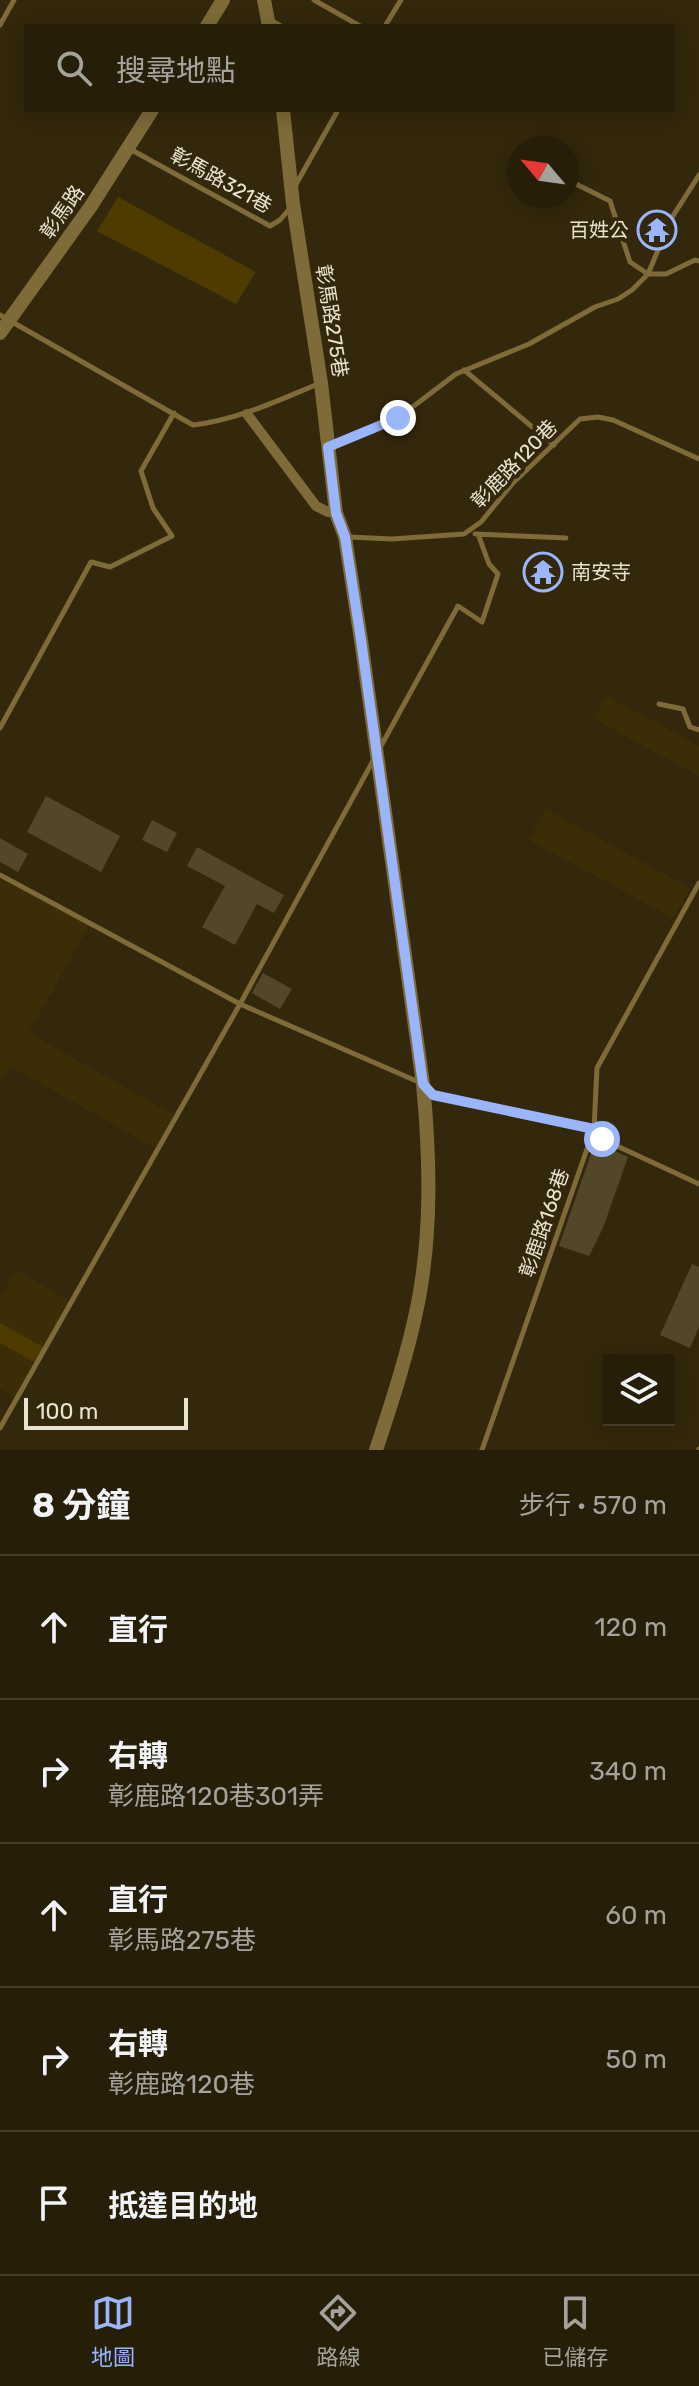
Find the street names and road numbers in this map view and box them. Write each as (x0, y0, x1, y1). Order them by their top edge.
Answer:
street label: 彰馬路321巷 (166, 142, 276, 218)
street label: 彰馬路 (35, 181, 89, 243)
street label: 彰馬路275巷 (311, 263, 353, 379)
street label: 彰鹿路120巷 (466, 415, 562, 513)
street label: 彰鹿路168巷 (514, 1166, 574, 1280)

